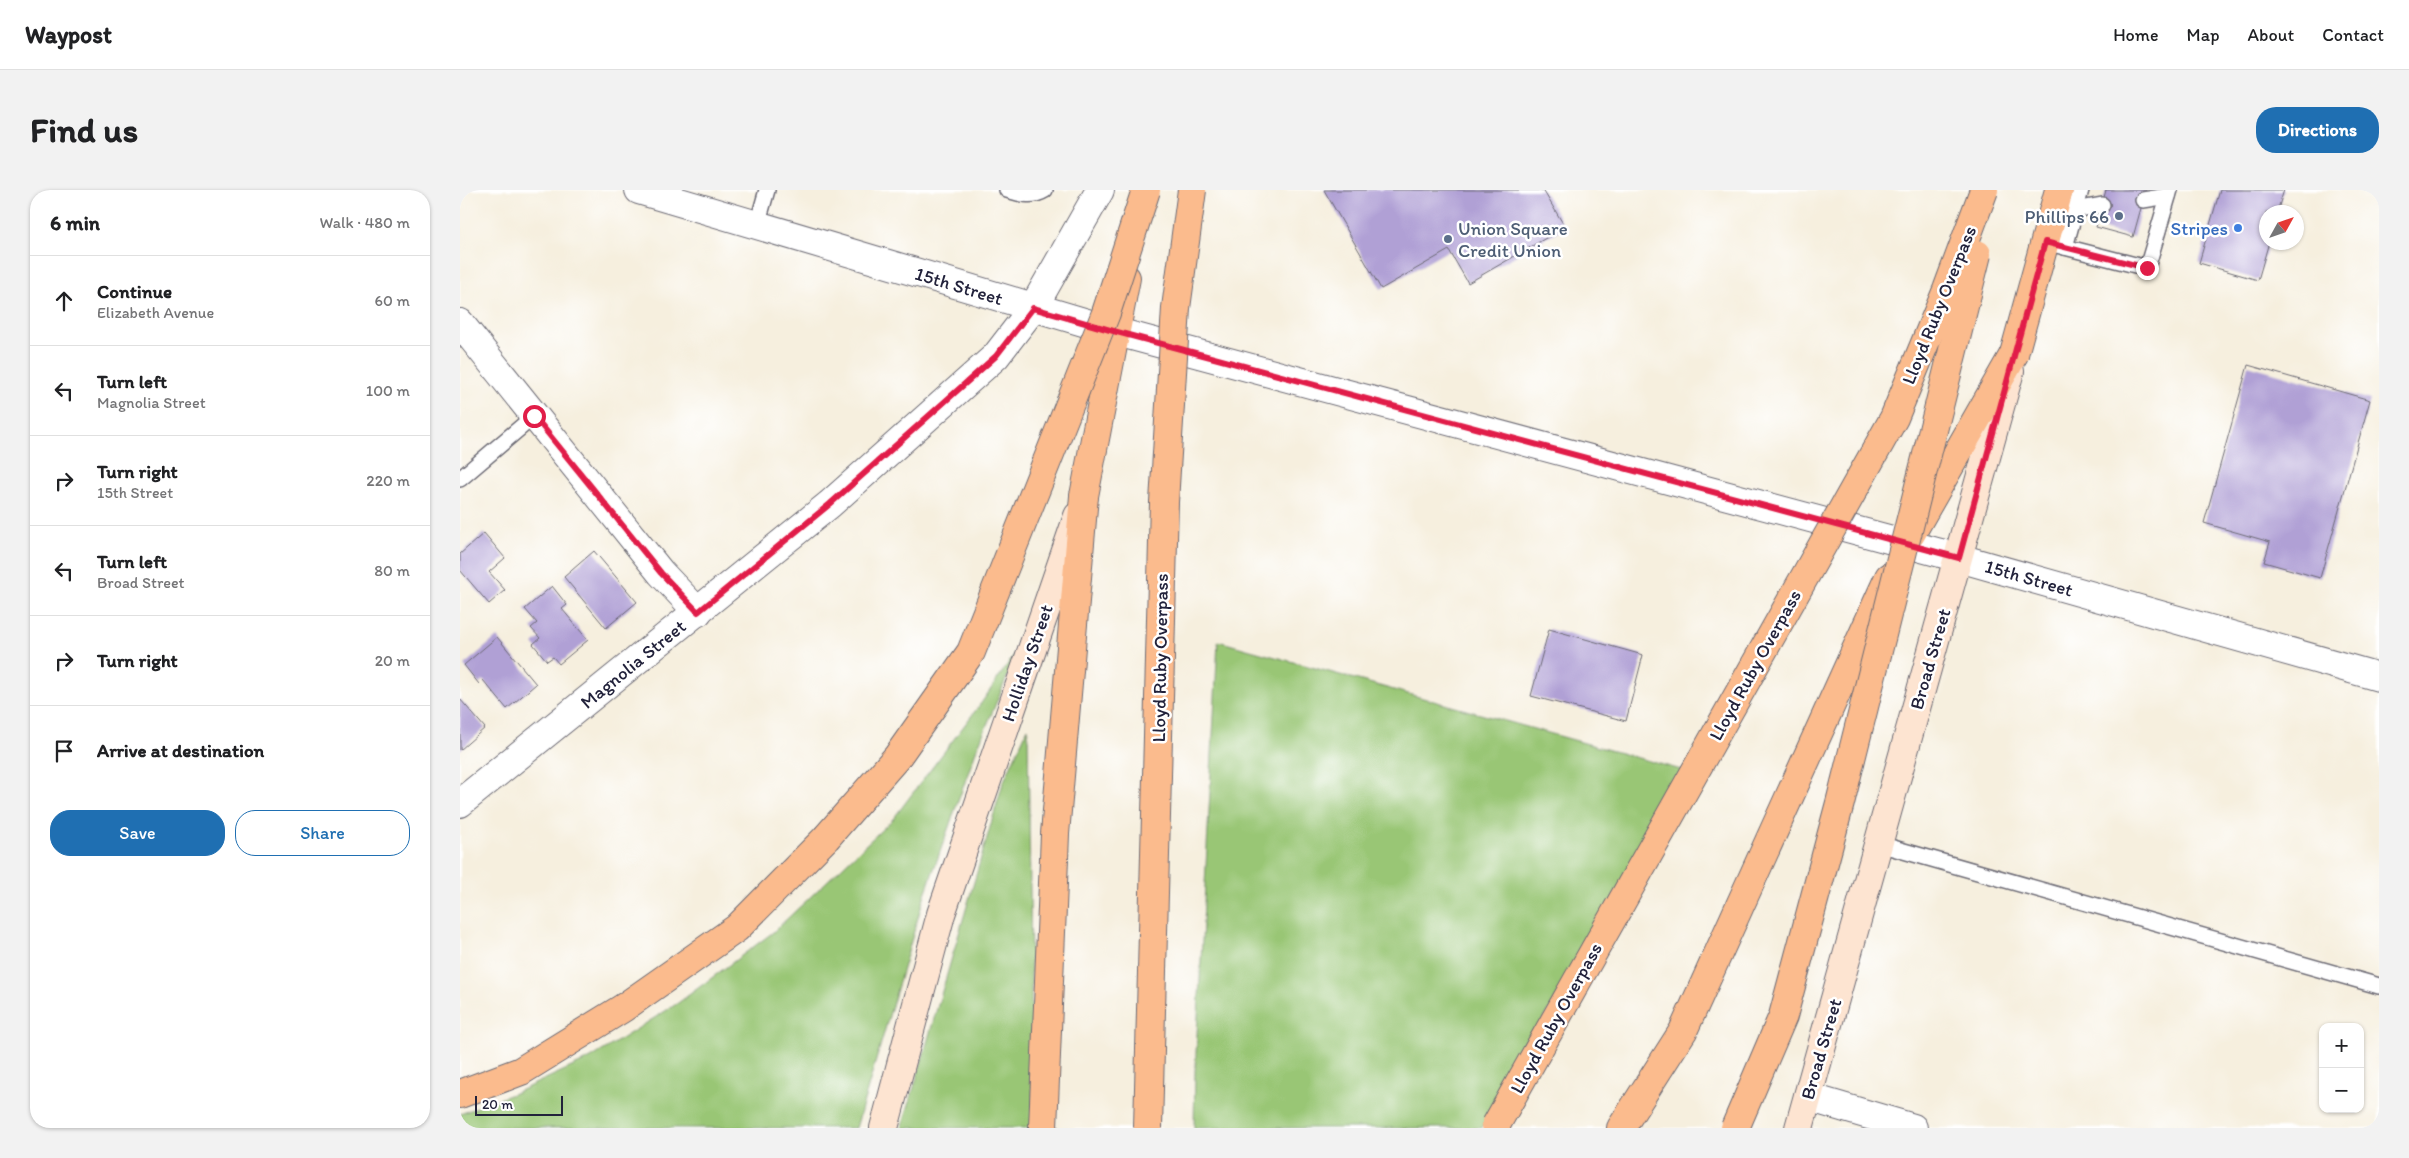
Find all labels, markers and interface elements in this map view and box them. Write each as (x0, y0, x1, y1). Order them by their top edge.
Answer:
text: Waypost (25, 20, 112, 49)
text: Home (2113, 24, 2159, 46)
text: Map (2187, 24, 2220, 46)
text: About (2248, 24, 2294, 46)
text: Contact (2322, 24, 2384, 46)
button: Directions (2256, 107, 2379, 153)
text: Find us (30, 109, 138, 151)
place label: Phillips 66 (2025, 205, 2109, 228)
north arrow (2259, 205, 2304, 250)
text: 6 min (50, 210, 100, 235)
marker: Phillips 66 (2113, 210, 2125, 222)
text: Walk · 480 m (320, 213, 410, 232)
place label: Union Square Credit Union (1458, 217, 1568, 262)
place label: Stripes (2171, 217, 2228, 240)
street label: Lloyd Ruby Overpass (1897, 222, 1981, 388)
marker: Stripes (2232, 222, 2244, 234)
marker: Union Square Credit Union (1442, 233, 1454, 245)
route end (2136, 257, 2159, 280)
street label: 15th Street (912, 262, 1006, 310)
text: Continue (97, 280, 172, 303)
icon: ahead (50, 287, 78, 315)
text: 60 m (375, 291, 410, 310)
text: Elizabeth Avenue (97, 303, 214, 322)
text: Turn left (97, 370, 167, 393)
icon: left (50, 377, 78, 405)
text: 100 m (366, 381, 410, 400)
text: Magnolia Street (97, 393, 206, 412)
route start (523, 405, 546, 428)
text: Turn right (97, 460, 178, 483)
icon: right (50, 467, 78, 495)
text: 220 m (366, 471, 410, 490)
text: 15th Street (97, 483, 173, 502)
text: Turn left (97, 550, 167, 573)
street label: 15th Street (1982, 554, 2076, 602)
icon: left (50, 557, 78, 585)
text: 80 m (374, 561, 410, 580)
text: Broad Street (97, 573, 185, 592)
street label: Lloyd Ruby Overpass (1147, 573, 1173, 743)
street label: Lloyd Ruby Overpass (1704, 586, 1806, 744)
street label: Holliday Street (996, 601, 1058, 725)
street label: Broad Street (1905, 606, 1955, 712)
street label: Magnolia Street (576, 614, 690, 714)
icon: right (50, 647, 78, 675)
text: Turn right (97, 649, 178, 672)
text: 20 m (375, 651, 410, 670)
icon: arrive (50, 737, 78, 765)
text: Arrive at destination (97, 739, 264, 762)
button: Save (50, 810, 225, 856)
button: Share (235, 810, 410, 856)
street label: Lloyd Ruby Overpass (1505, 939, 1607, 1097)
street label: Broad Street (1796, 996, 1846, 1102)
map controls (2319, 1023, 2364, 1113)
button: + (2319, 1023, 2364, 1068)
button: − (2319, 1068, 2364, 1113)
scale bar (475, 1093, 562, 1116)
text: 20 m (482, 1096, 513, 1113)

